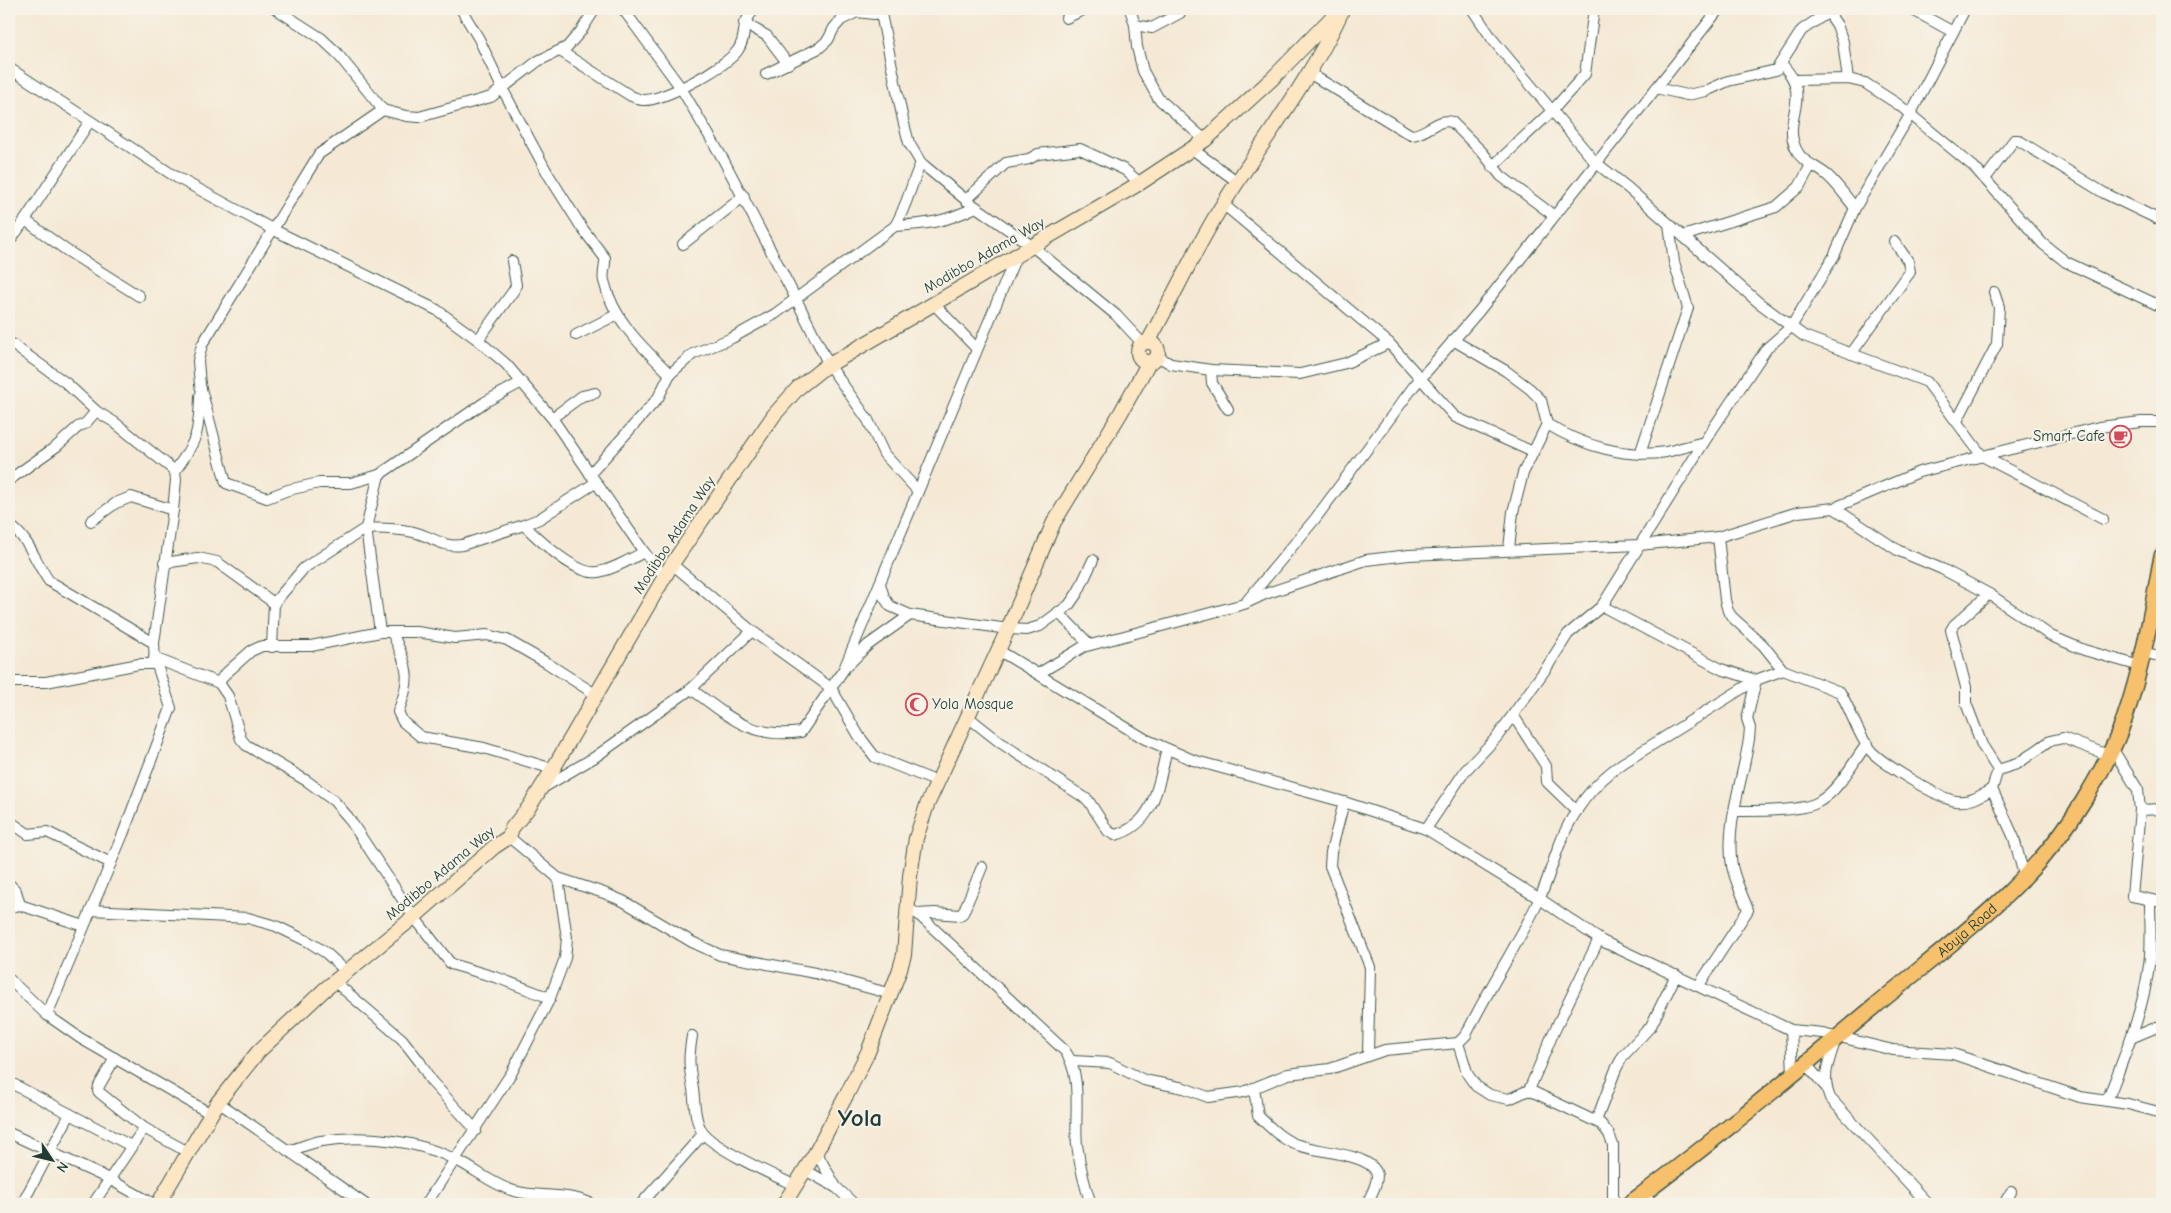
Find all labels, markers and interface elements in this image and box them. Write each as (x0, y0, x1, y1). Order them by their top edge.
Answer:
street label: Modibbo Adama Way (920, 213, 1048, 297)
cafe icon: Smart Cafe (2109, 424, 2133, 448)
place label: Smart Cafe (2033, 427, 2105, 445)
street label: Modibbo Adama Way (629, 472, 719, 597)
mosque icon: Yola Mosque (904, 692, 928, 716)
place label: Yola Mosque (932, 695, 1014, 713)
street label: Modibbo Adama Way (382, 822, 498, 924)
street label: Abuja Road (1933, 900, 2001, 961)
district label: Yola (838, 1103, 882, 1132)
north arrow (28, 1136, 78, 1186)
text: N (53, 1159, 72, 1176)

